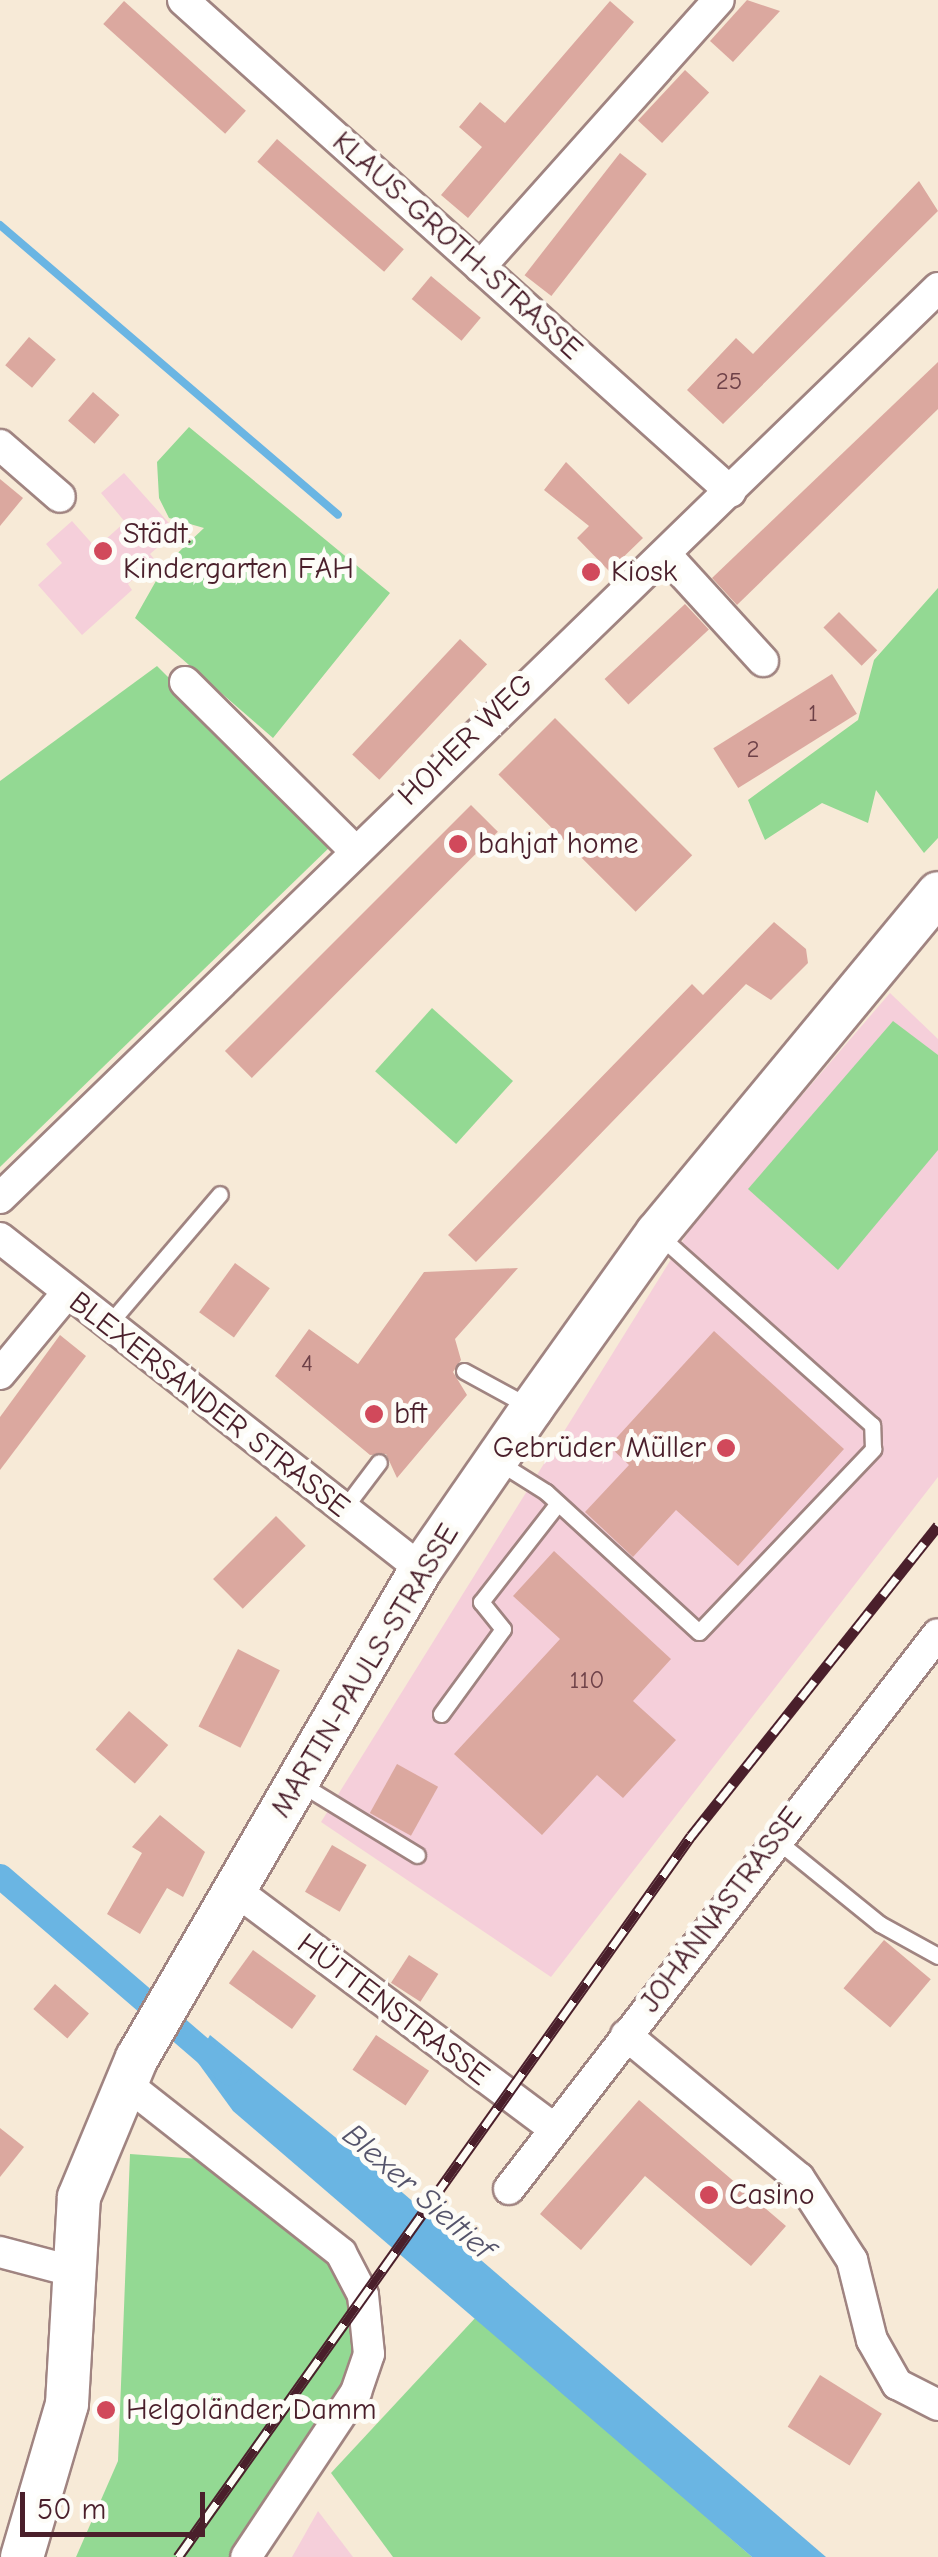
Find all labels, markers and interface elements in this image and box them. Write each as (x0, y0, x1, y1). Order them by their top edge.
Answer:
street label: KLAUS-GROTH-STRASSE (325, 124, 589, 368)
house number: 25 (716, 366, 742, 396)
place label: Städt. Kindergarten FAH (123, 516, 354, 586)
marker: Städt. Kindergarten FAH (92, 540, 114, 562)
place label: Kiosk (611, 554, 677, 590)
marker: Kiosk (580, 561, 602, 583)
street label: HOHER WEG (391, 667, 541, 813)
house number: 1 (808, 698, 818, 728)
house number: 2 (746, 734, 760, 764)
place label: bahjat home (478, 826, 639, 862)
marker: bahjat home (447, 833, 469, 855)
street label: BLEXERSANDER STRASSE (62, 1284, 356, 1526)
house number: 4 (301, 1348, 313, 1378)
place label: bft (394, 1396, 427, 1432)
marker: bft (363, 1403, 385, 1425)
place label: Gebrüder Müller (493, 1430, 706, 1466)
marker: Gebrüder Müller (715, 1437, 737, 1459)
street label: MARTIN-PAULS-STRASSE (263, 1518, 467, 1824)
house number: 110 (569, 1665, 605, 1695)
street label: JOHANNASTRASSE (632, 1800, 810, 2020)
street label: HÜTTENSTRASSE (290, 1926, 496, 2094)
water label: Blexer Sieltief (334, 2116, 502, 2268)
place label: Casino (729, 2177, 815, 2213)
marker: Casino (698, 2184, 720, 2206)
place label: Helgoländer Damm (126, 2392, 377, 2428)
marker: Helgoländer Damm (95, 2399, 117, 2421)
scale bar (25, 2472, 210, 2534)
text: 50 m (37, 2492, 106, 2527)

